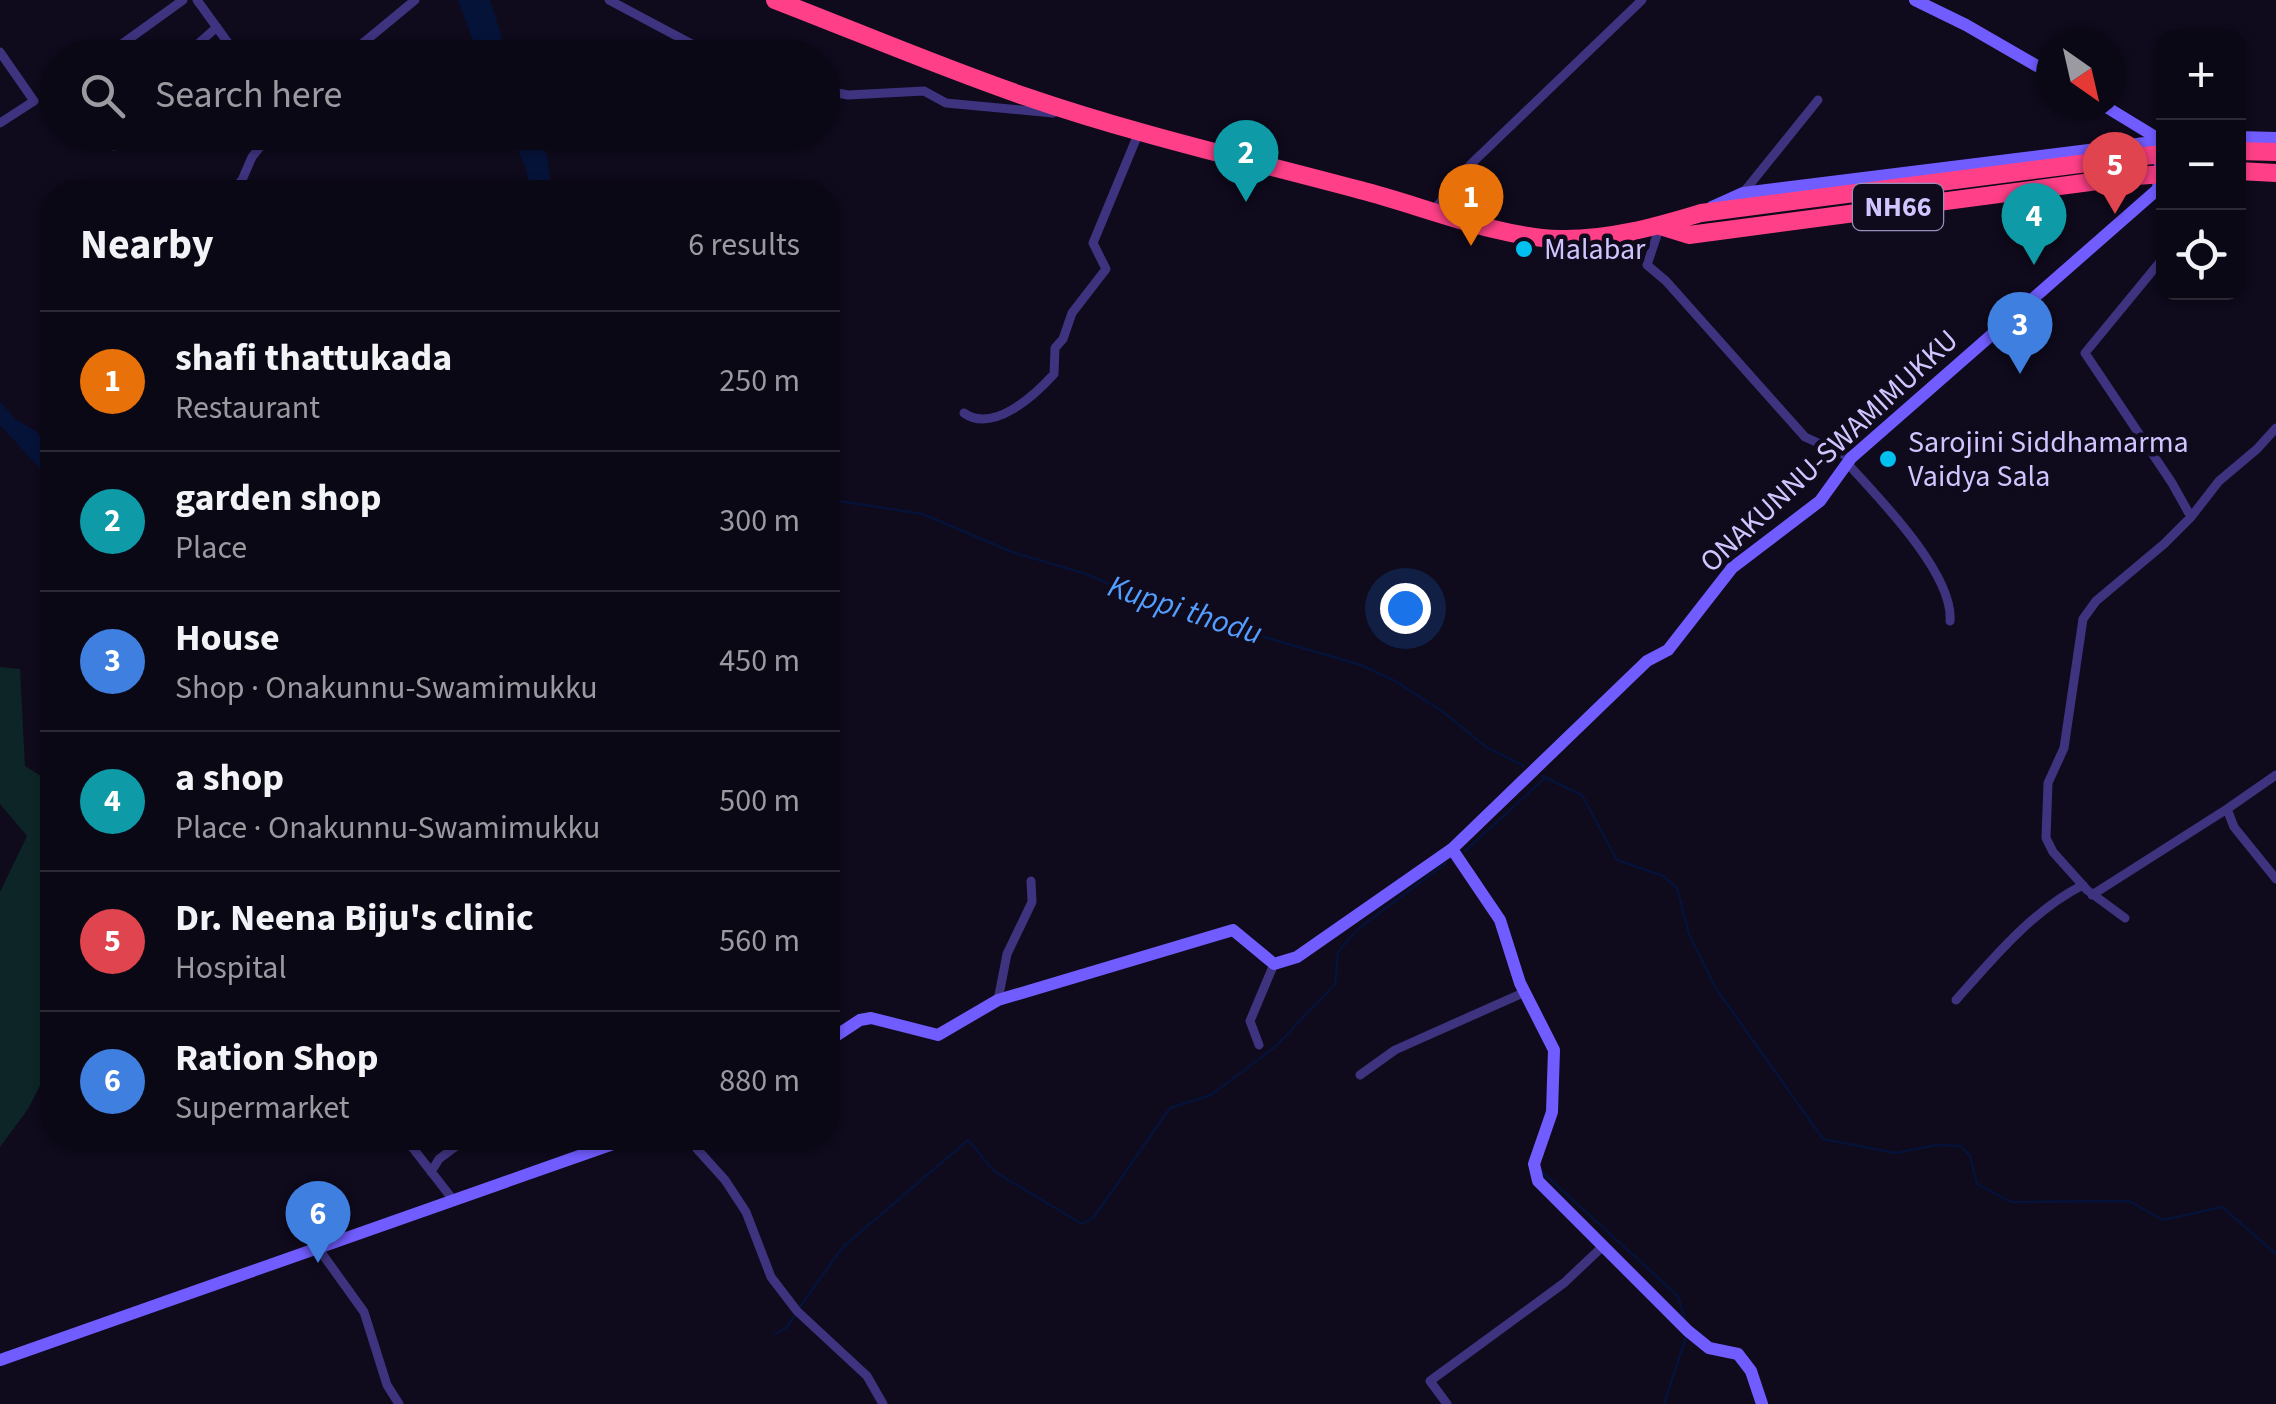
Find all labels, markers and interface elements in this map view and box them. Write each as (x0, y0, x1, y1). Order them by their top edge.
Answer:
north arrow (2036, 30, 2126, 120)
map controls (2156, 30, 2246, 300)
button: + (2156, 30, 2246, 120)
search box (40, 40, 840, 150)
icon: search (75, 68, 130, 123)
text: Search here (155, 68, 342, 122)
pin: 2 (1214, 120, 1278, 202)
button: − (2156, 120, 2246, 210)
pin: 5 (2082, 132, 2148, 214)
pin: 1 (1438, 164, 1504, 246)
pin: 4 (2002, 182, 2066, 265)
road number: NH66 (1853, 184, 1943, 230)
button: locate (2156, 210, 2246, 300)
text: Nearby (80, 215, 214, 275)
text: 6 results (688, 222, 800, 268)
place label: Malabar (1544, 228, 1646, 271)
marker: Malabar (1513, 238, 1535, 260)
pin: 3 (1988, 292, 2052, 374)
street label: ONAKUNNU-SWAMIMUKKU (1690, 320, 1968, 582)
text: shafi thattukada (175, 331, 452, 385)
text: 1 (104, 358, 121, 404)
text: 250 m (719, 358, 800, 404)
text: Restaurant (175, 385, 320, 431)
place label: Sarojini Siddhamarma Vaidya Sala (1908, 421, 2189, 498)
marker: Sarojini Siddhamarma Vaidya Sala (1877, 448, 1899, 470)
text: garden shop (175, 471, 382, 525)
text: 2 (104, 498, 121, 544)
text: 300 m (719, 498, 800, 544)
text: Place (175, 525, 247, 571)
water label: Kuppi thodu (1102, 563, 1268, 657)
your location (1380, 583, 1431, 634)
text: House (175, 611, 280, 665)
text: 3 (104, 638, 121, 684)
text: 450 m (719, 638, 800, 684)
text: Shop · Onakunnu-Swamimukku (175, 665, 598, 711)
text: a shop (175, 751, 284, 805)
text: 4 (104, 778, 121, 824)
text: 500 m (719, 778, 800, 824)
text: Place · Onakunnu-Swamimukku (175, 805, 600, 851)
text: Dr. Neena Biju's clinic (175, 891, 534, 945)
text: 5 (104, 918, 121, 964)
text: 560 m (719, 918, 800, 964)
text: Hospital (175, 945, 287, 991)
text: Ration Shop (175, 1031, 378, 1085)
text: 6 (104, 1058, 121, 1104)
text: 880 m (719, 1058, 800, 1104)
text: Supermarket (175, 1085, 350, 1131)
pin: 6 (286, 1180, 350, 1263)

